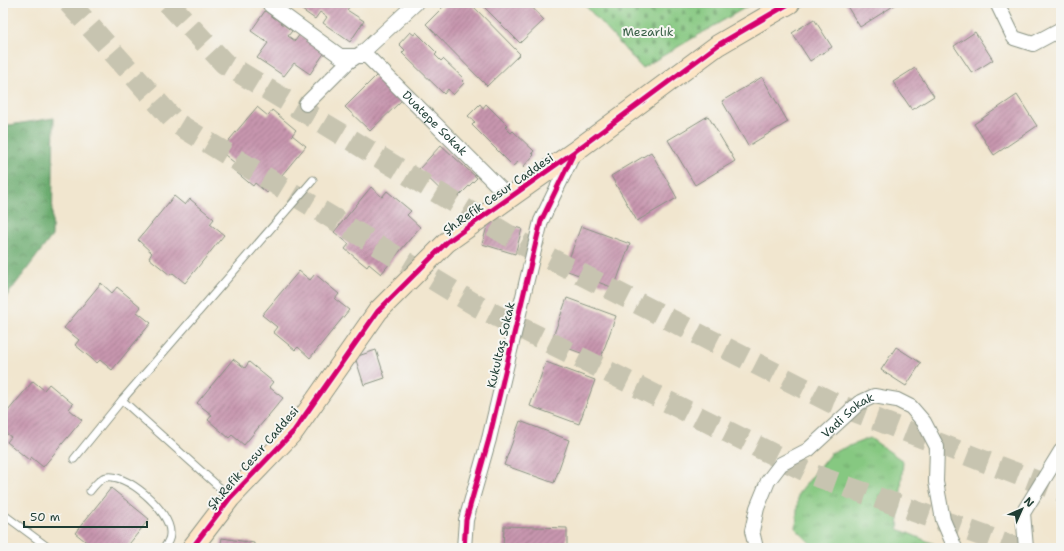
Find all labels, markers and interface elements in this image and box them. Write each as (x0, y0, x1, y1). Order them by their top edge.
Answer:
park label: Mezarlık (622, 24, 674, 40)
street label: Duatepe Sokak (399, 87, 471, 159)
street label: Şh.Refik Cesur Caddesi (440, 150, 556, 238)
street label: Kukultaş Sokak (483, 300, 519, 390)
street label: Vadi Sokak (818, 389, 877, 442)
street label: Şh.Refik Cesur Caddesi (204, 403, 302, 513)
north arrow (1002, 489, 1042, 529)
text: N (1020, 494, 1037, 511)
scale bar (24, 503, 147, 529)
text: 50 m (30, 509, 60, 525)

